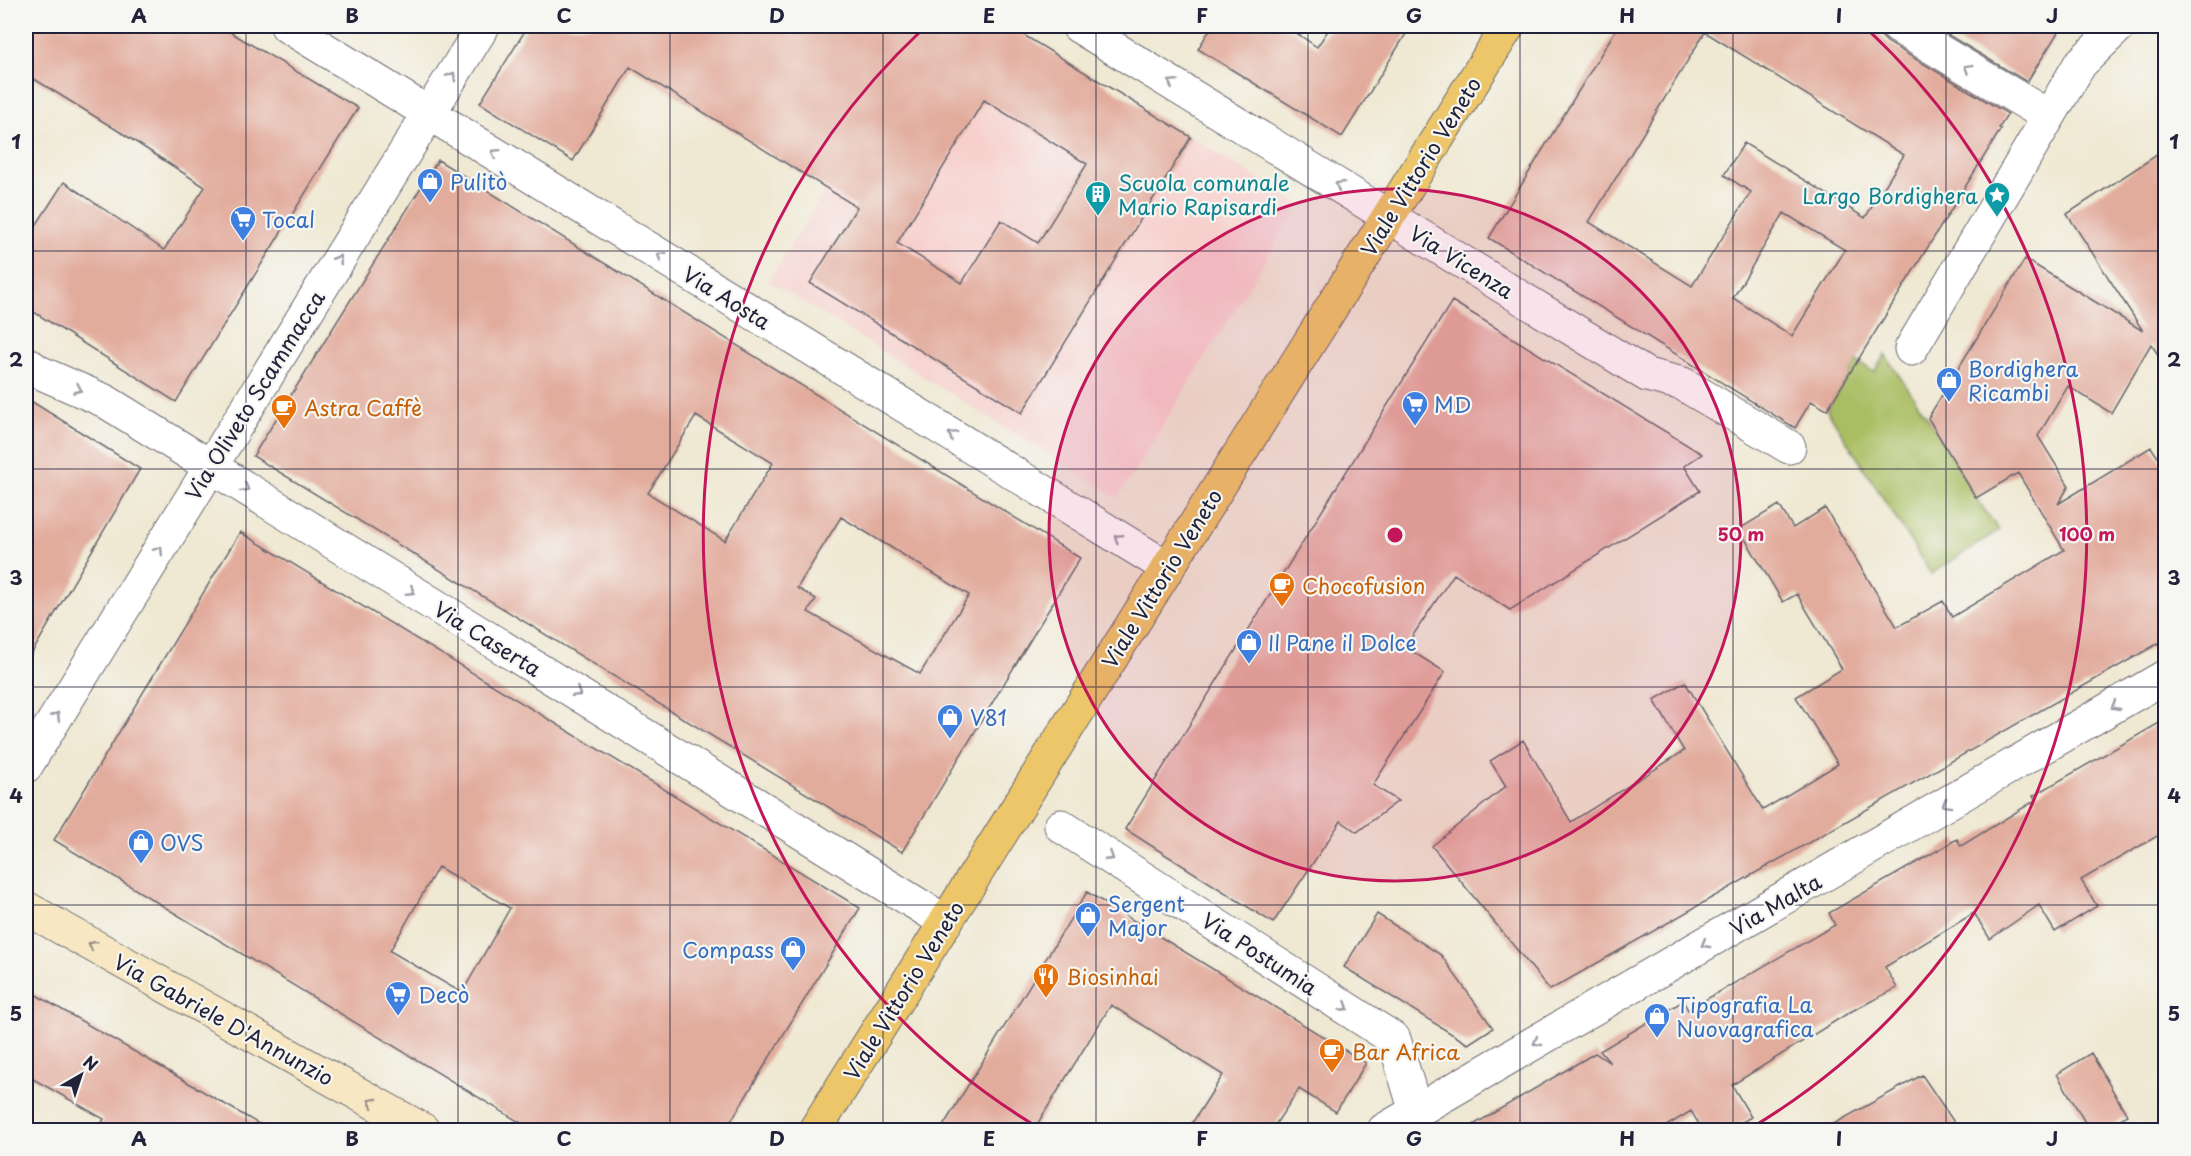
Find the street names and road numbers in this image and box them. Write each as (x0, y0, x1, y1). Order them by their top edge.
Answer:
street label: Viale Vittorio Veneto (1352, 70, 1488, 262)
street label: Via Vicenza (1404, 216, 1520, 306)
street label: Via Aosta (677, 257, 777, 337)
street label: Via Oliveto Scammacca (176, 284, 332, 506)
street label: Viale Vittorio Veneto (1093, 482, 1229, 674)
street label: Via Caserta (428, 592, 549, 684)
street label: Via Malta (1723, 865, 1827, 943)
street label: Viale Vittorio Veneto (835, 894, 971, 1086)
street label: Via Postumia (1196, 904, 1324, 1003)
street label: Via Gabriele D'Annunzio (108, 945, 340, 1093)

